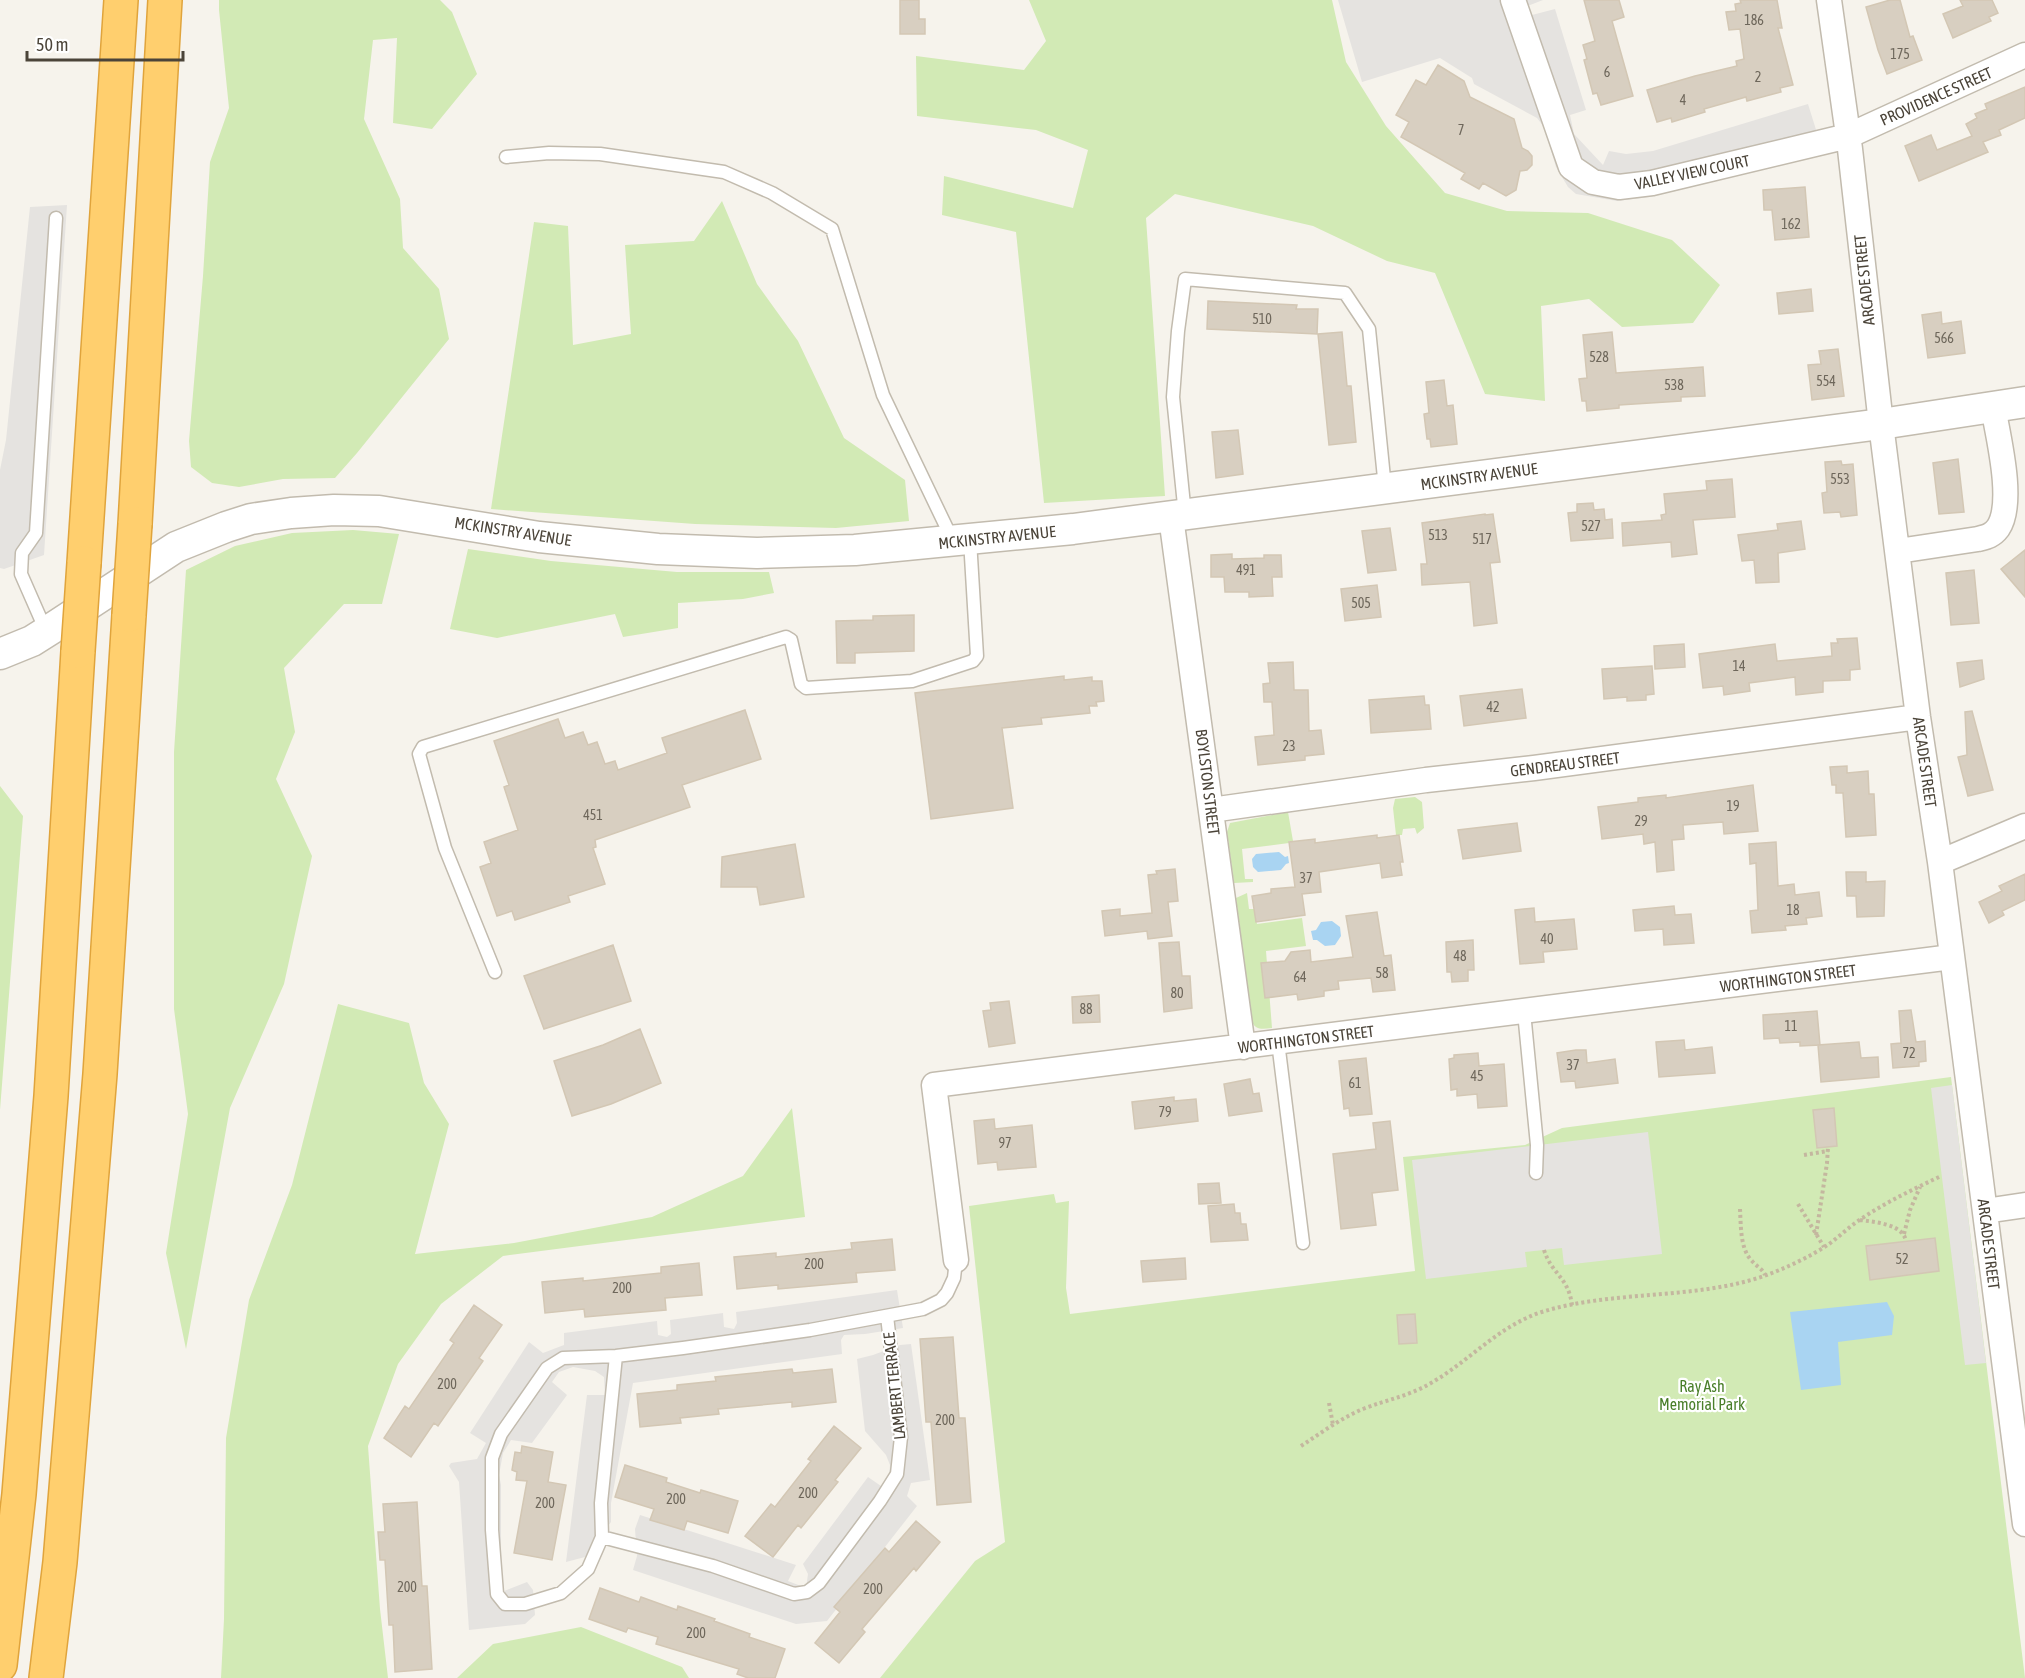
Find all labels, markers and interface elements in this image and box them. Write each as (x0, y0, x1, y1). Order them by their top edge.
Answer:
house number: 186 (1744, 12, 1764, 28)
scale bar (27, 24, 183, 62)
text: 50 m (36, 34, 68, 55)
house number: 175 (1890, 46, 1910, 62)
street label: PROVIDENCE STREET (1877, 63, 1995, 129)
house number: 6 (1604, 64, 1611, 80)
house number: 2 (1755, 69, 1761, 85)
house number: 4 (1680, 92, 1687, 108)
house number: 7 (1458, 122, 1464, 138)
street label: VALLEY VIEW COURT (1633, 151, 1751, 193)
house number: 162 (1781, 216, 1801, 232)
street label: ARCADE STREET (1850, 234, 1878, 326)
house number: 510 (1252, 311, 1272, 327)
house number: 566 (1934, 330, 1954, 346)
house number: 528 (1589, 349, 1609, 365)
house number: 554 (1816, 373, 1836, 389)
house number: 538 (1664, 377, 1684, 393)
street label: MCKINSTRY AVENUE (1419, 459, 1539, 493)
house number: 553 (1830, 471, 1850, 487)
street label: MCKINSTRY AVENUE (453, 513, 573, 549)
house number: 527 (1581, 518, 1601, 534)
street label: MCKINSTRY AVENUE (937, 522, 1057, 552)
house number: 513 (1428, 527, 1448, 543)
house number: 517 (1472, 531, 1492, 547)
house number: 491 (1236, 562, 1256, 578)
house number: 505 (1351, 595, 1371, 611)
house number: 14 (1732, 658, 1746, 674)
house number: 42 (1486, 699, 1500, 715)
street label: ARCADE STREET (1910, 716, 1940, 808)
street label: BOYLSTON STREET (1193, 728, 1223, 836)
house number: 23 (1282, 738, 1296, 754)
street label: GENDREAU STREET (1509, 748, 1621, 780)
house number: 19 (1726, 798, 1740, 814)
house number: 451 (583, 807, 603, 823)
house number: 29 (1634, 813, 1648, 829)
house number: 37 (1299, 870, 1313, 886)
house number: 18 (1786, 902, 1800, 918)
house number: 40 (1540, 931, 1554, 947)
house number: 48 (1453, 948, 1467, 964)
street label: WORTHINGTON STREET (1719, 961, 1857, 995)
house number: 58 (1375, 965, 1389, 981)
house number: 64 (1293, 969, 1307, 985)
house number: 80 (1170, 985, 1184, 1001)
house number: 88 (1079, 1001, 1093, 1017)
house number: 11 (1784, 1018, 1798, 1034)
street label: WORTHINGTON STREET (1237, 1022, 1375, 1056)
house number: 72 (1902, 1045, 1916, 1061)
house number: 37 (1566, 1057, 1580, 1073)
house number: 45 (1470, 1068, 1484, 1084)
house number: 61 (1348, 1075, 1362, 1091)
house number: 79 (1158, 1104, 1172, 1120)
house number: 97 (998, 1135, 1012, 1151)
street label: ARCADE STREET (1975, 1198, 2003, 1290)
house number: 52 (1895, 1251, 1909, 1267)
house number: 200 (804, 1256, 824, 1272)
house number: 200 (612, 1280, 632, 1296)
street label: LAMBERT TERRACE (879, 1331, 909, 1441)
house number: 200 (437, 1376, 457, 1392)
park label: Ray Ash Memorial Park (1659, 1377, 1745, 1413)
house number: 200 (935, 1412, 955, 1428)
house number: 200 (798, 1485, 818, 1501)
house number: 200 (666, 1491, 686, 1507)
house number: 200 (535, 1495, 555, 1511)
house number: 200 (397, 1579, 417, 1595)
house number: 200 (863, 1581, 883, 1597)
house number: 200 (686, 1625, 706, 1641)

